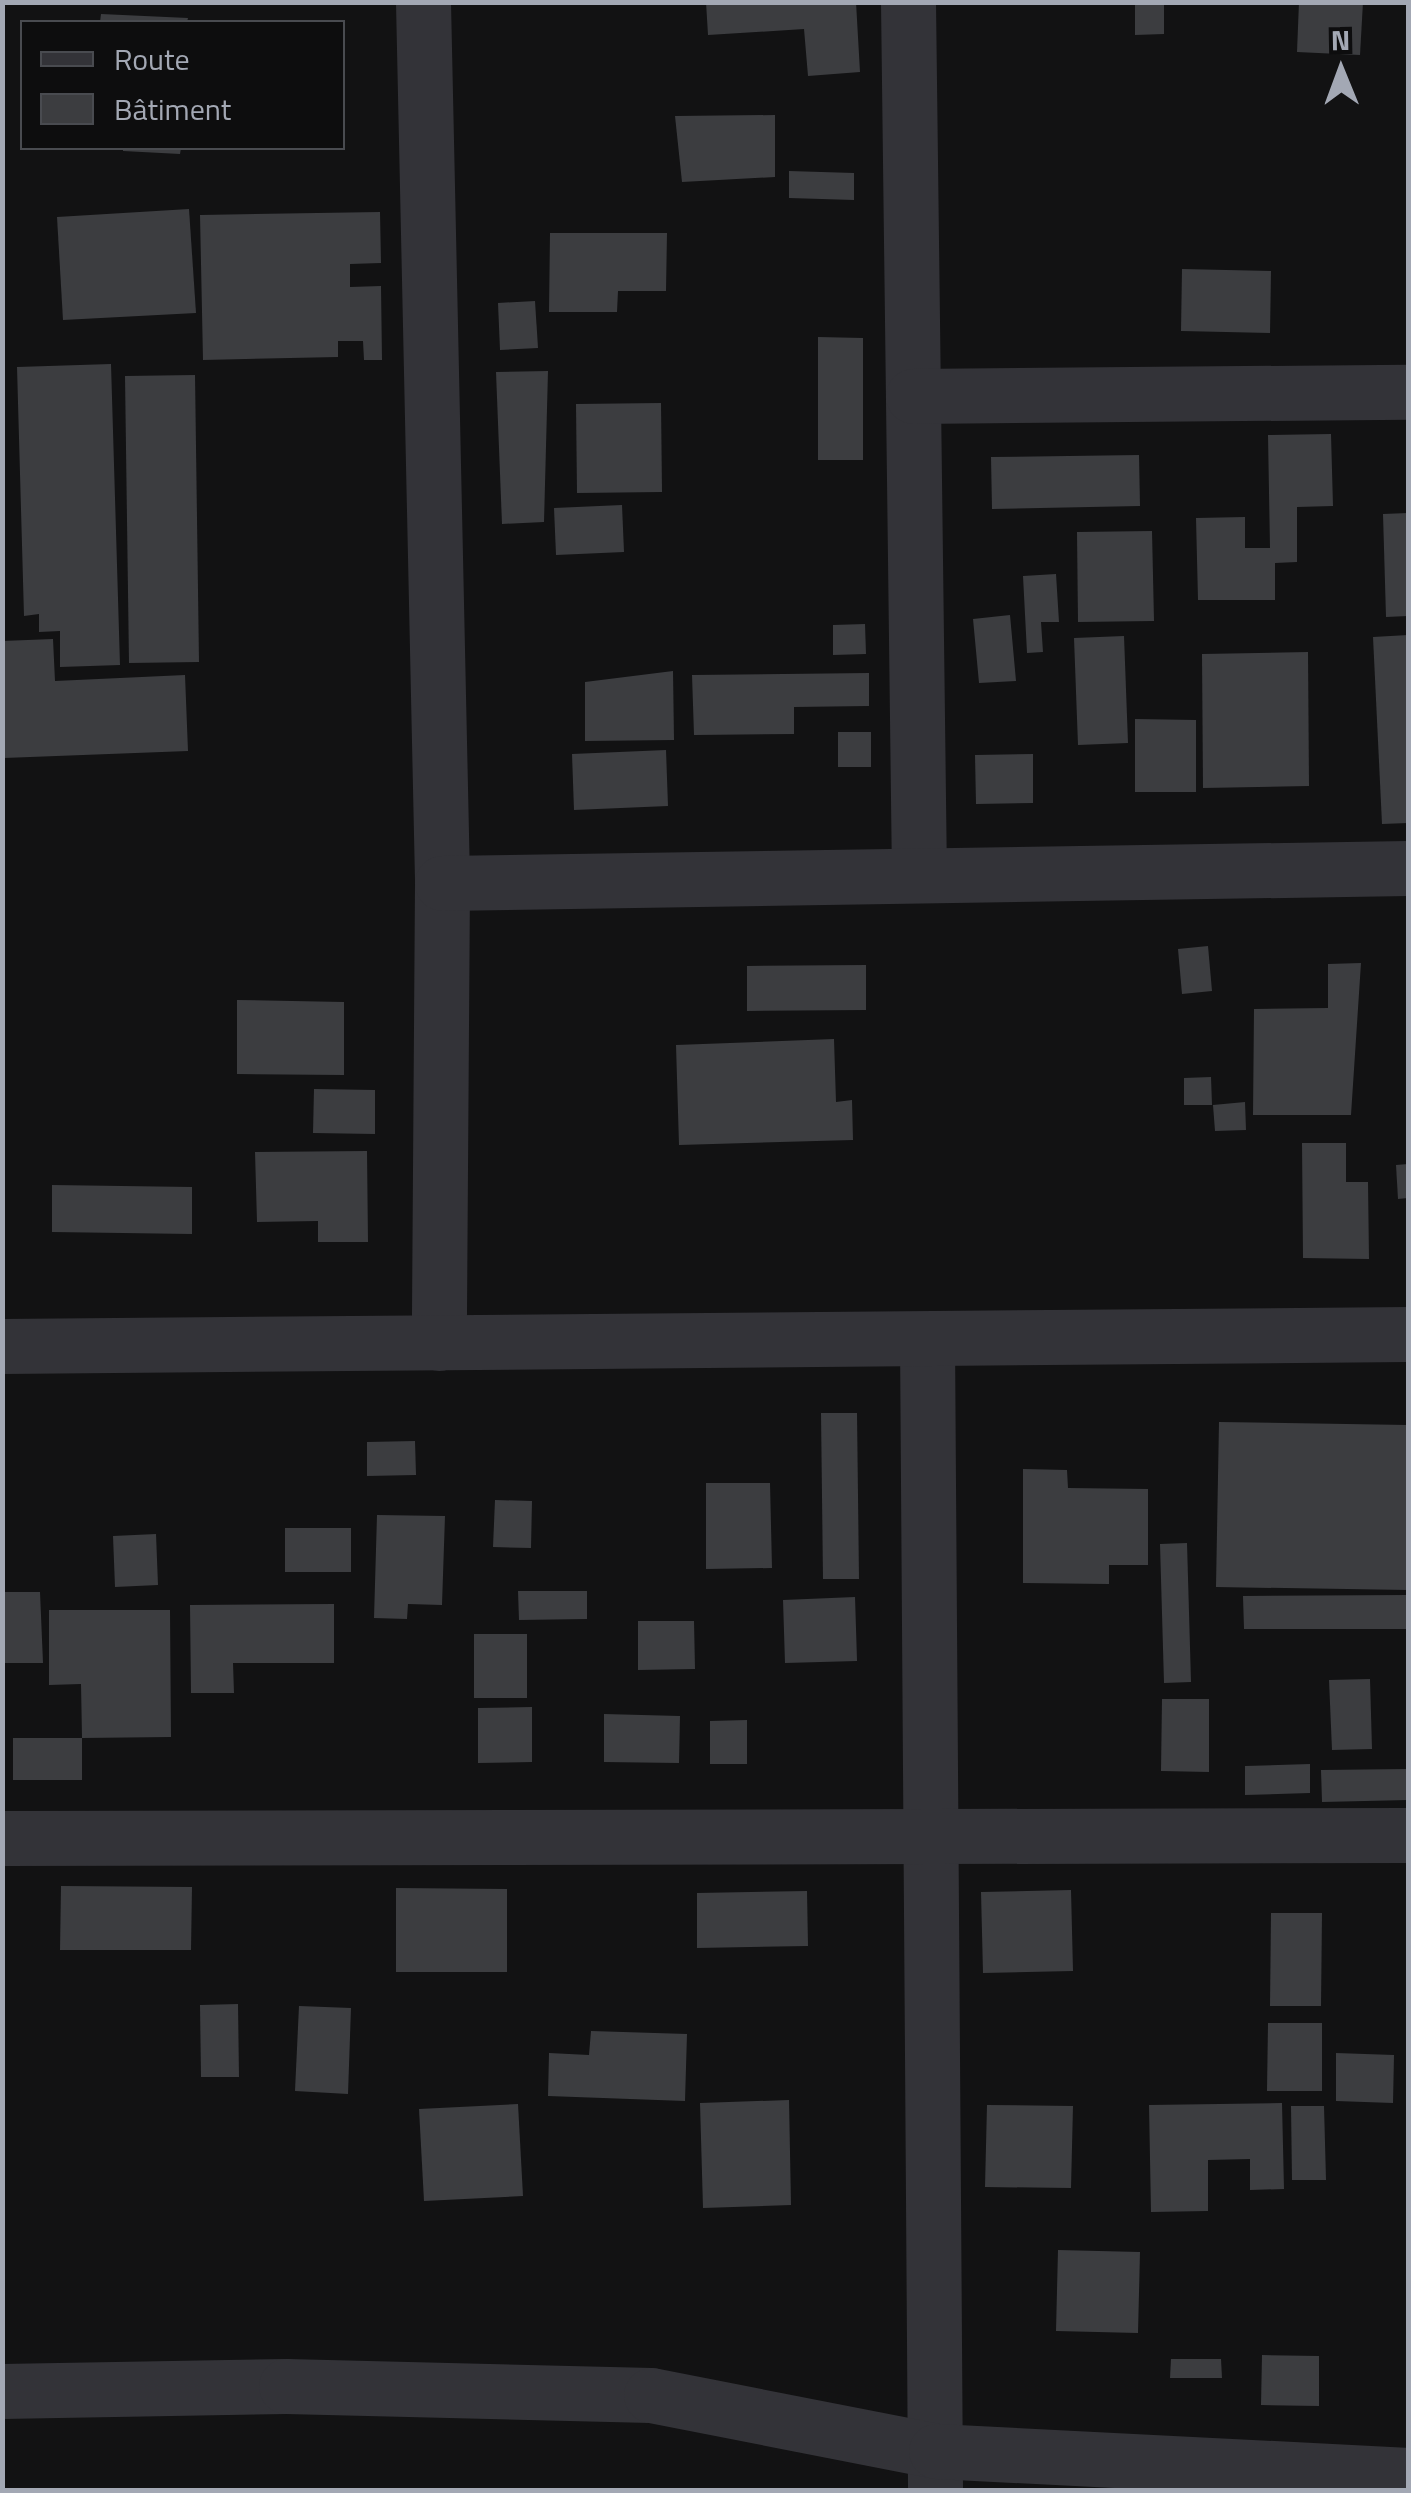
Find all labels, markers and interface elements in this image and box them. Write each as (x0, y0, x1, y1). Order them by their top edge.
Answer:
text: N (1330, 18, 1351, 61)
legend (20, 20, 345, 150)
north arrow (1291, 20, 1391, 120)
text: Route (114, 36, 190, 82)
text: Bâtiment (114, 86, 231, 132)

